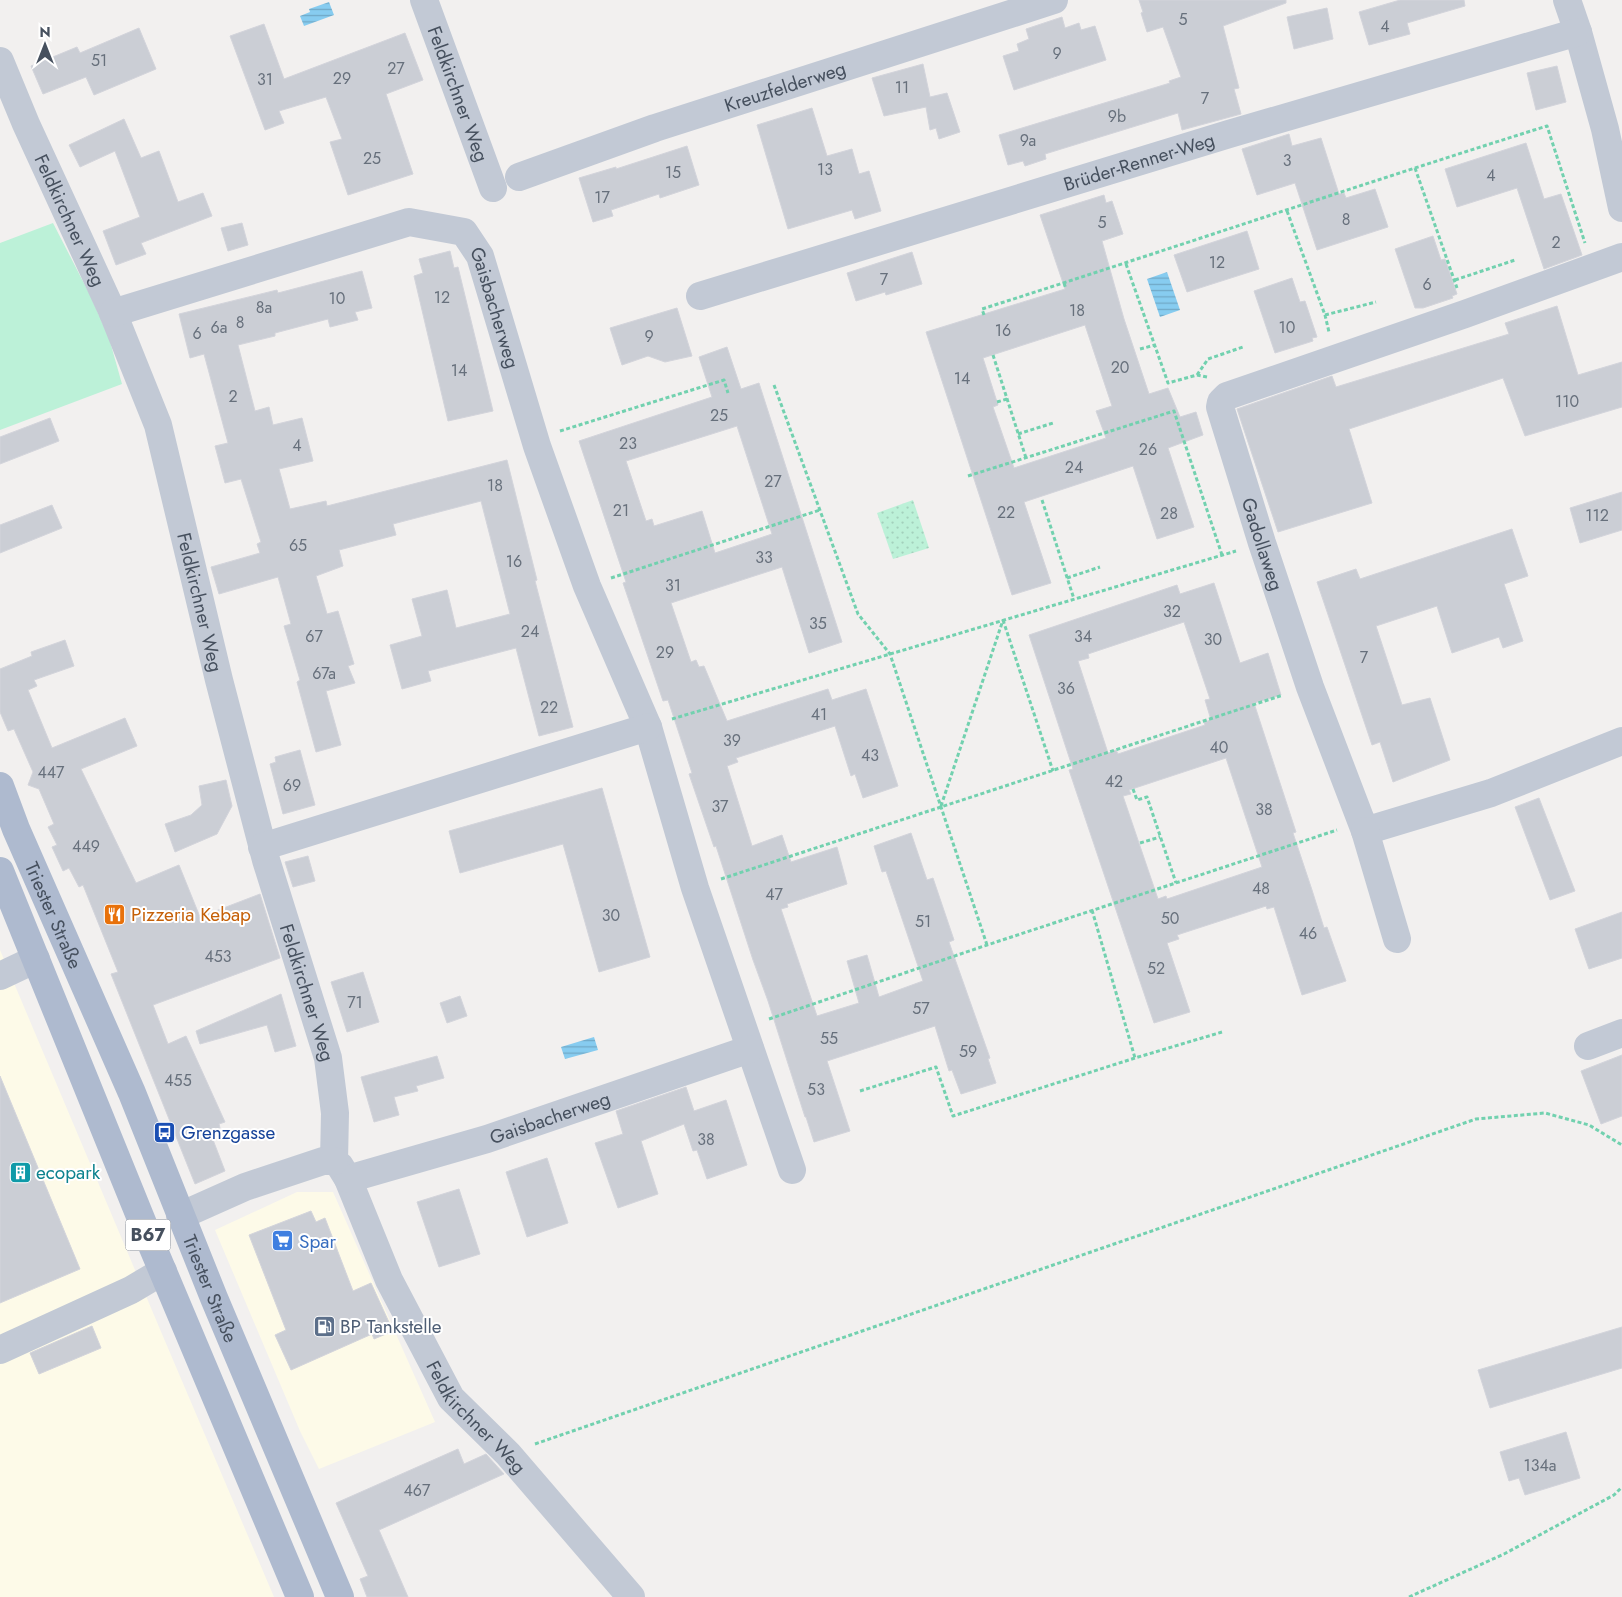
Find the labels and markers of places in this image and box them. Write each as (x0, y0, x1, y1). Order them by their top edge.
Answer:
place label: Pizzeria Kebap (131, 901, 251, 928)
restaurant icon: Pizzeria Kebap (103, 902, 127, 926)
place label: Grenzgasse (181, 1119, 275, 1146)
bus stop icon: Grenzgasse (153, 1120, 177, 1144)
place label: ecopark (36, 1159, 101, 1186)
building icon: ecopark (8, 1160, 32, 1184)
place label: Spar (299, 1228, 336, 1255)
supermarket icon: Spar (271, 1229, 295, 1253)
place label: BP Tankstelle (340, 1313, 442, 1340)
fuel station icon: BP Tankstelle (312, 1314, 336, 1338)

